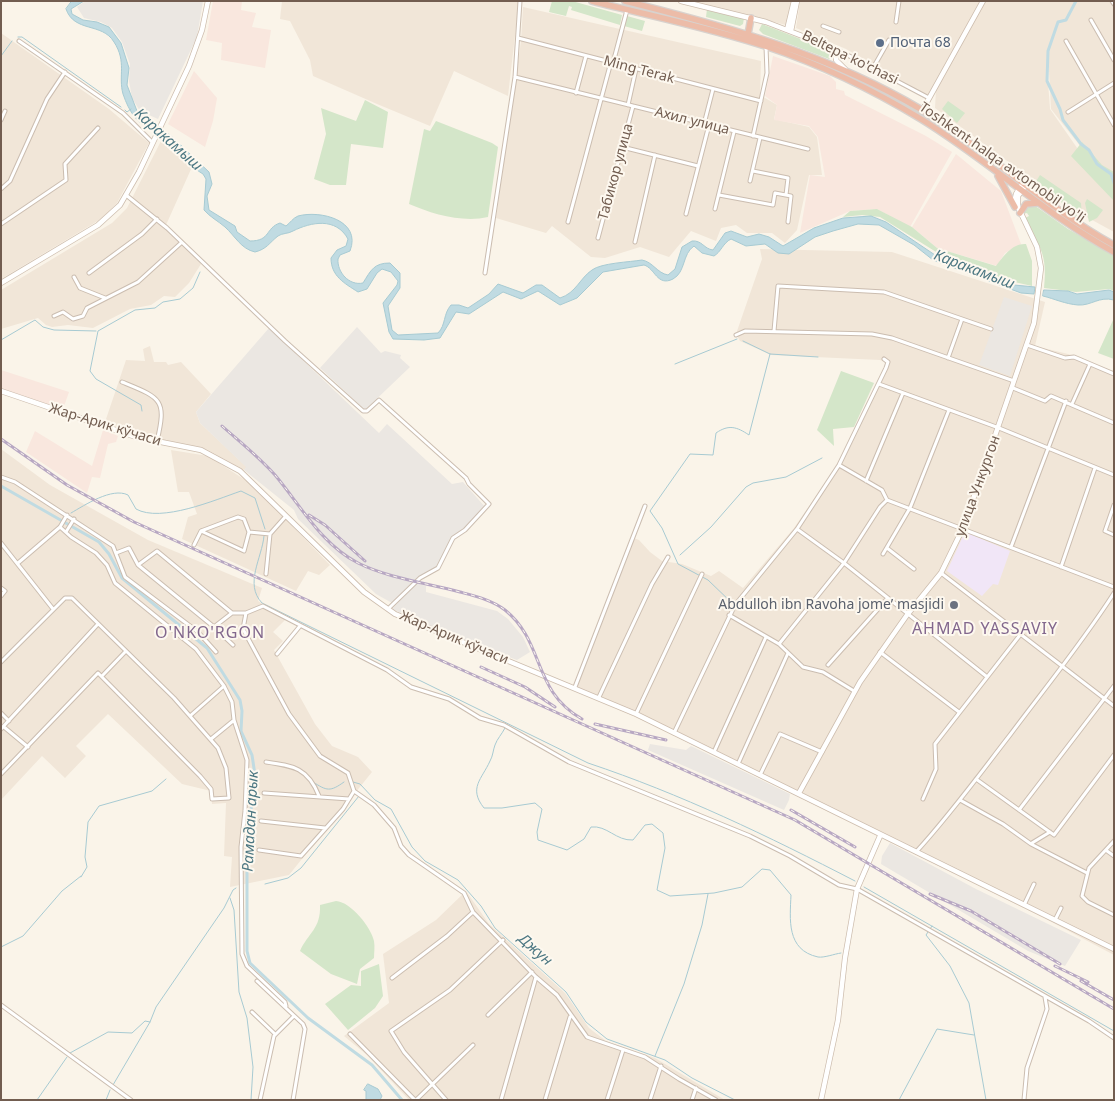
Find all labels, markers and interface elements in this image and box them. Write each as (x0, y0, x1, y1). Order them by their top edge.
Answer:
street label: Beltepa ko'chasi (799, 27, 901, 89)
place label: Почта 68 (890, 35, 951, 51)
marker: Почта 68 (874, 37, 886, 49)
street label: Ming Terak (602, 52, 676, 88)
street label: Toshkent halqa avtomobil yo'li (916, 99, 1088, 227)
street label: Ахил улица (653, 104, 731, 138)
water label: Каракамыш (130, 105, 206, 175)
street label: Табикор улица (595, 122, 637, 222)
water label: Каракамыш (931, 246, 1017, 294)
street label: Жар-Арик кўчаси (47, 400, 163, 450)
street label: улица Ункургон (952, 433, 1004, 539)
place label: Abdulloh ibn Ravoha jome’ masjidi (718, 597, 944, 613)
marker: Abdulloh ibn Ravoha jome’ masjidi (948, 599, 960, 611)
street label: Жар-Арик кўчаси (397, 607, 511, 669)
district label: AHMAD YASSAVIY (910, 619, 1060, 639)
district label: O'NKO'RGON (154, 623, 266, 643)
water label: Рамадан арык (239, 770, 263, 872)
water label: Джун (514, 930, 556, 970)

